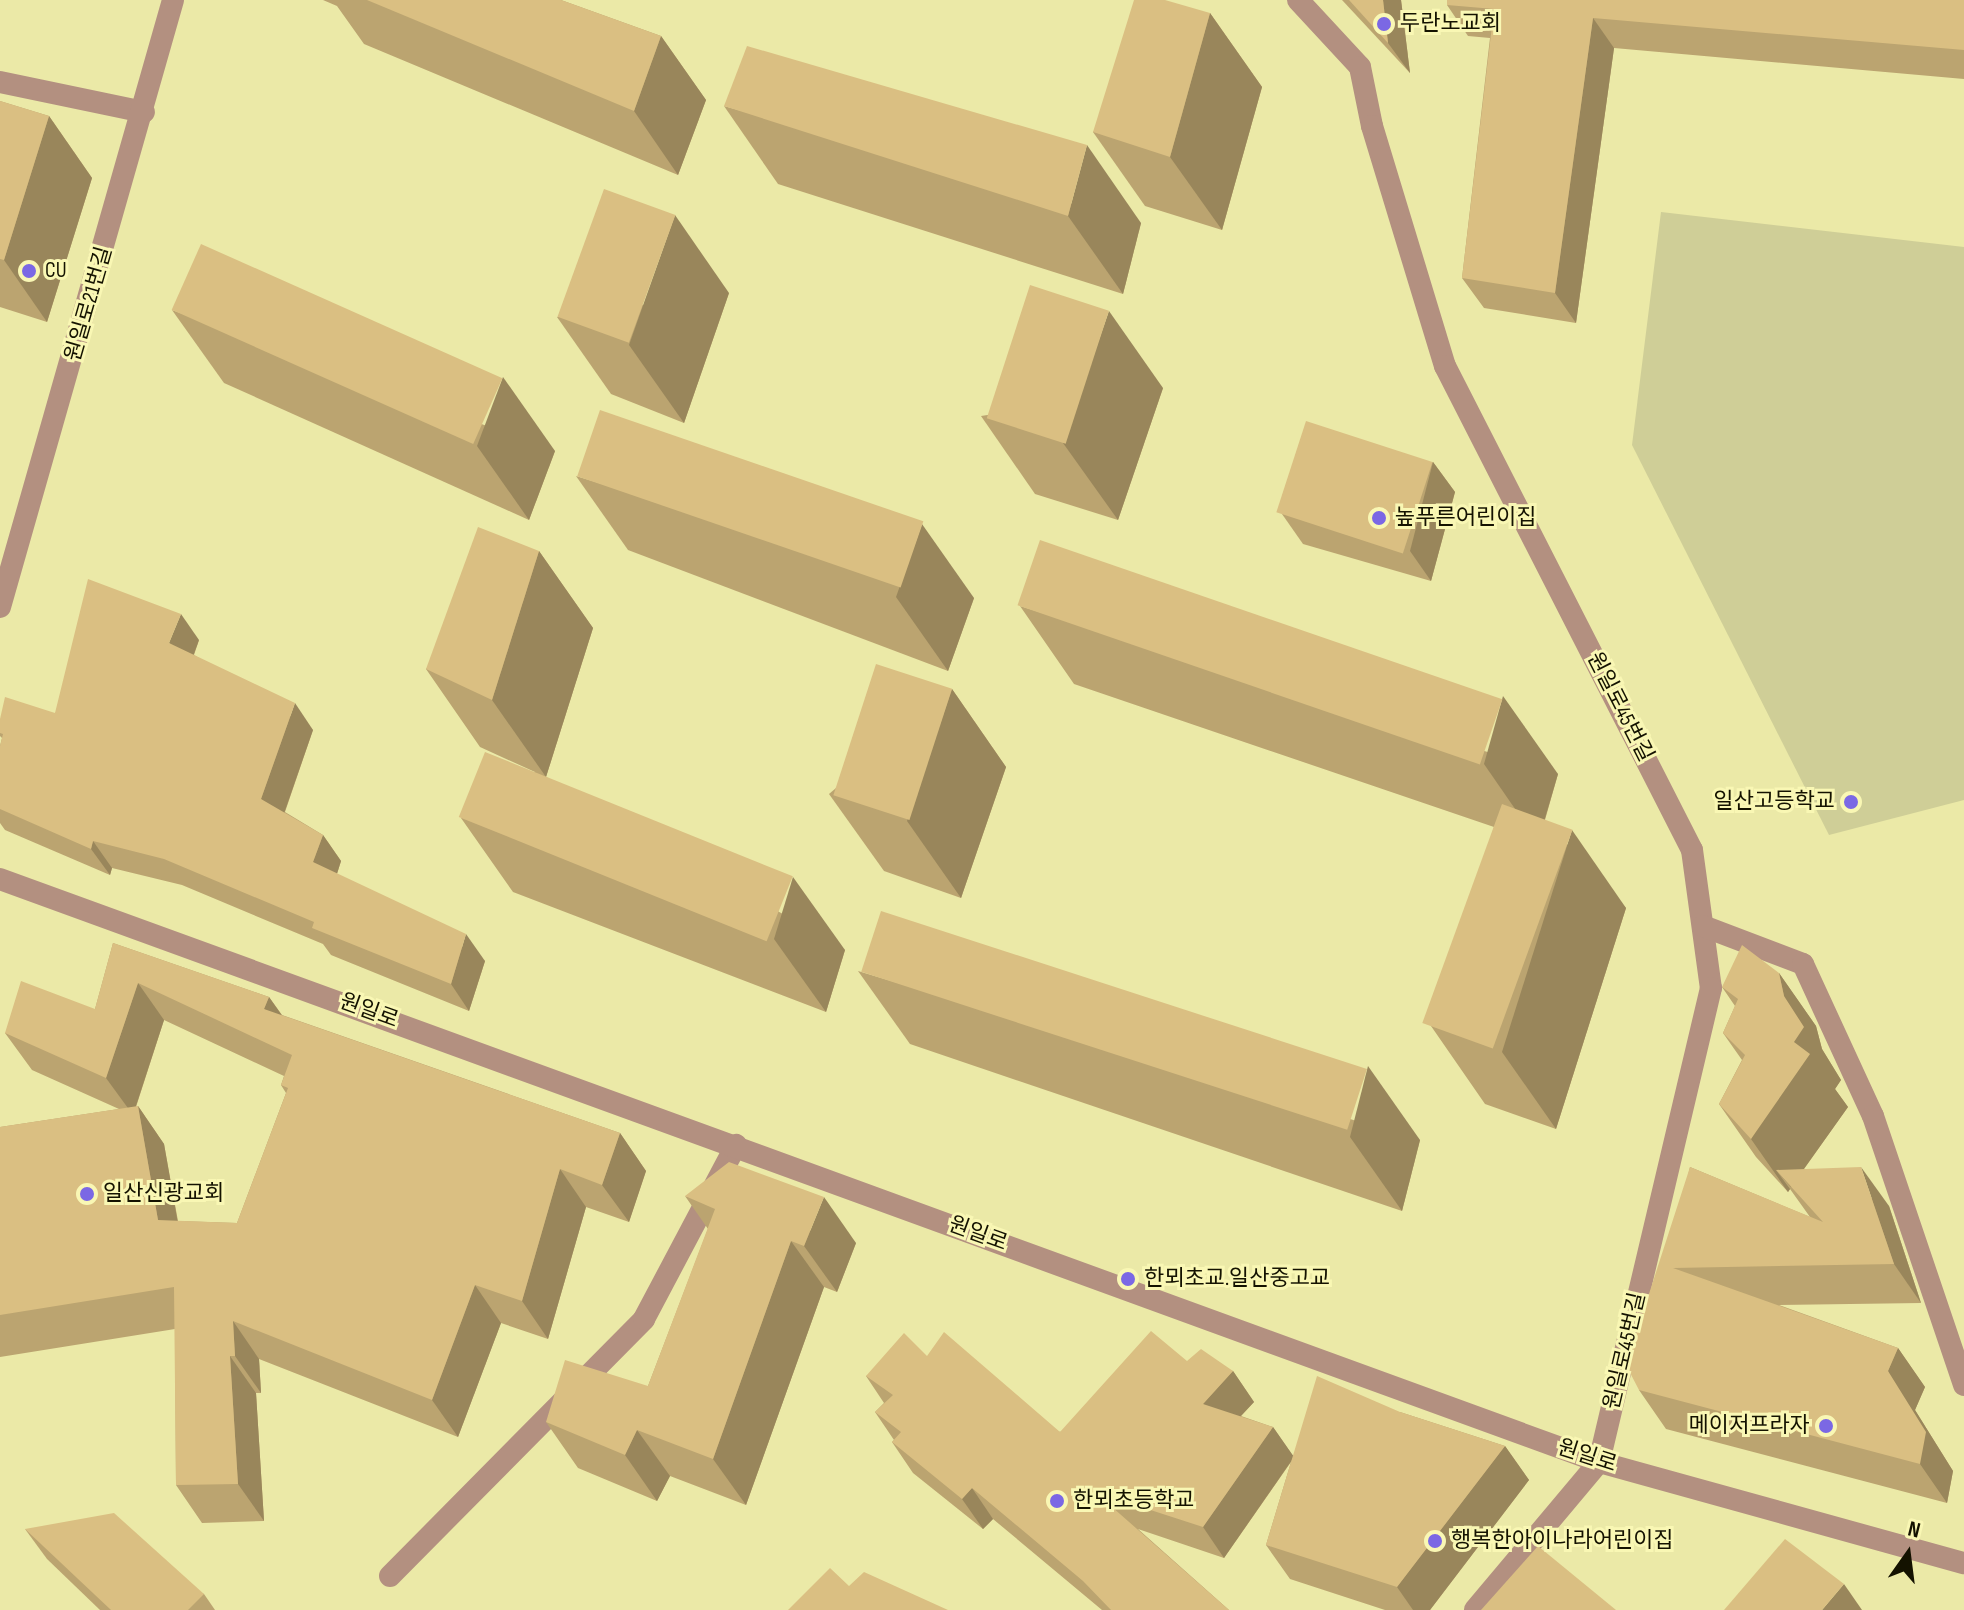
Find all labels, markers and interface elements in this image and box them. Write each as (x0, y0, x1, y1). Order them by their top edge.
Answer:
place label: 두란노교회 (1400, 11, 1501, 37)
marker: 두란노교회 (1375, 15, 1393, 33)
street label: 원일로21번길 (60, 244, 118, 364)
place label: CU (45, 258, 67, 284)
marker: CU (20, 262, 38, 280)
place label: 높푸른어린이집 (1395, 505, 1537, 531)
marker: 높푸른어린이집 (1370, 509, 1388, 527)
street label: 원일로45번길 (1581, 648, 1659, 766)
place label: 일산고등학교 (1714, 789, 1835, 815)
marker: 일산고등학교 (1842, 793, 1860, 811)
street label: 원일로 (336, 988, 402, 1034)
place label: 일산신광교회 (103, 1181, 224, 1207)
marker: 일산신광교회 (78, 1185, 96, 1203)
street label: 원일로 (945, 1211, 1011, 1257)
place label: 한뫼초교.일산중고교 (1144, 1266, 1330, 1292)
marker: 한뫼초교.일산중고교 (1119, 1270, 1137, 1288)
street label: 원일로45번길 (1599, 1290, 1651, 1412)
place label: 메이저프라자 (1689, 1413, 1810, 1439)
marker: 메이저프라자 (1817, 1417, 1835, 1435)
street label: 원일로 (1554, 1434, 1620, 1478)
place label: 한뫼초등학교 (1073, 1488, 1194, 1514)
marker: 한뫼초등학교 (1048, 1492, 1066, 1510)
north arrow (1868, 1514, 1948, 1594)
text: N (1905, 1516, 1923, 1545)
place label: 행복한아이나라어린이집 (1451, 1528, 1674, 1554)
marker: 행복한아이나라어린이집 (1426, 1532, 1444, 1550)

